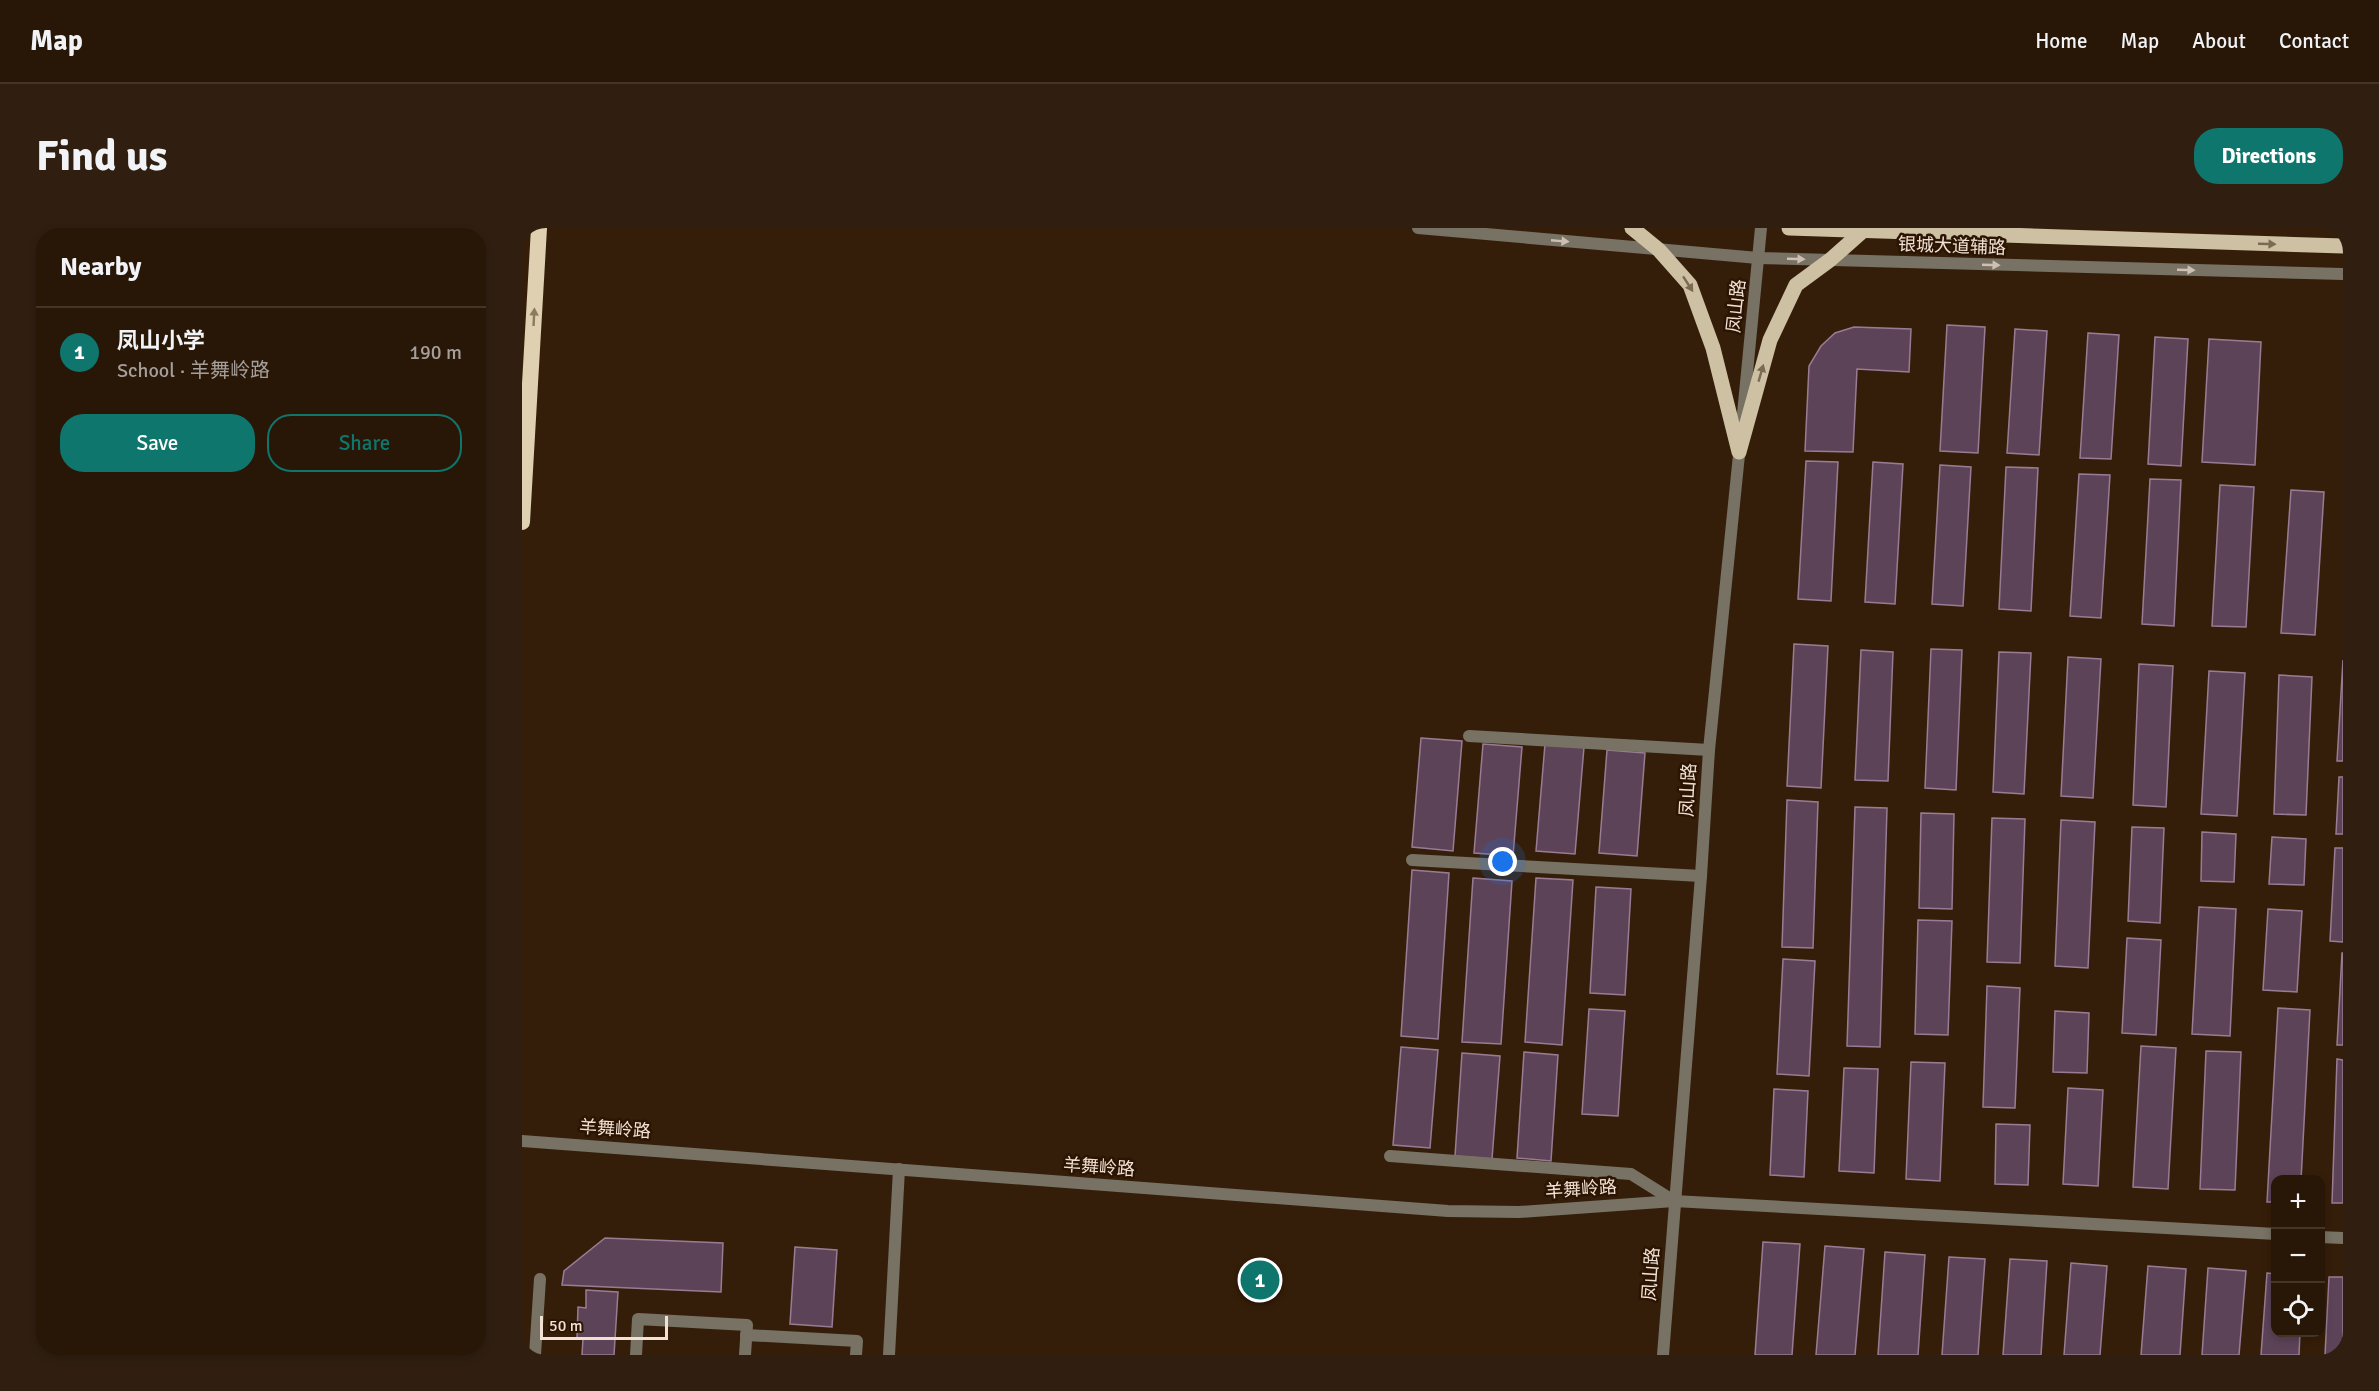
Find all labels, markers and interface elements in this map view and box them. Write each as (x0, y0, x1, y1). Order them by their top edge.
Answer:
text: Map (30, 24, 83, 58)
text: Home (2035, 28, 2088, 54)
text: Map (2121, 28, 2159, 54)
text: About (2192, 28, 2246, 54)
text: Contact (2279, 28, 2349, 54)
button: Directions (2194, 128, 2343, 184)
text: Find us (36, 131, 167, 182)
street label: 银城大道辅路 (1898, 233, 2006, 259)
one-way arrow (1551, 236, 1570, 246)
one-way arrow (2258, 239, 2277, 248)
text: Nearby (60, 251, 141, 283)
one-way arrow (1787, 255, 1806, 264)
one-way arrow (1982, 260, 2001, 269)
one-way arrow (2177, 265, 2196, 275)
one-way arrow (1682, 276, 1693, 292)
street label: 凤山路 (1722, 278, 1750, 334)
one-way arrow (529, 307, 539, 326)
text: 凤山小学 (117, 327, 205, 354)
text: 1 (74, 340, 85, 365)
text: 190 m (409, 340, 462, 365)
text: School · 羊舞岭路 (117, 358, 270, 383)
one-way arrow (1757, 364, 1766, 382)
button: Save (60, 414, 255, 472)
button: Share (267, 414, 462, 472)
street label: 凤山路 (1676, 762, 1700, 818)
your location (1488, 847, 1517, 876)
street label: 羊舞岭路 (578, 1116, 652, 1142)
street label: 羊舞岭路 (1062, 1154, 1136, 1180)
map controls (2271, 1175, 2325, 1337)
button: + (2271, 1175, 2325, 1229)
street label: 羊舞岭路 (1544, 1176, 1618, 1202)
button: − (2271, 1229, 2325, 1283)
street label: 凤山路 (1638, 1246, 1664, 1302)
pin: 1 (1240, 1258, 1280, 1302)
button: locate (2271, 1283, 2325, 1337)
scale bar (540, 1313, 668, 1340)
text: 50 m (549, 1316, 583, 1336)

